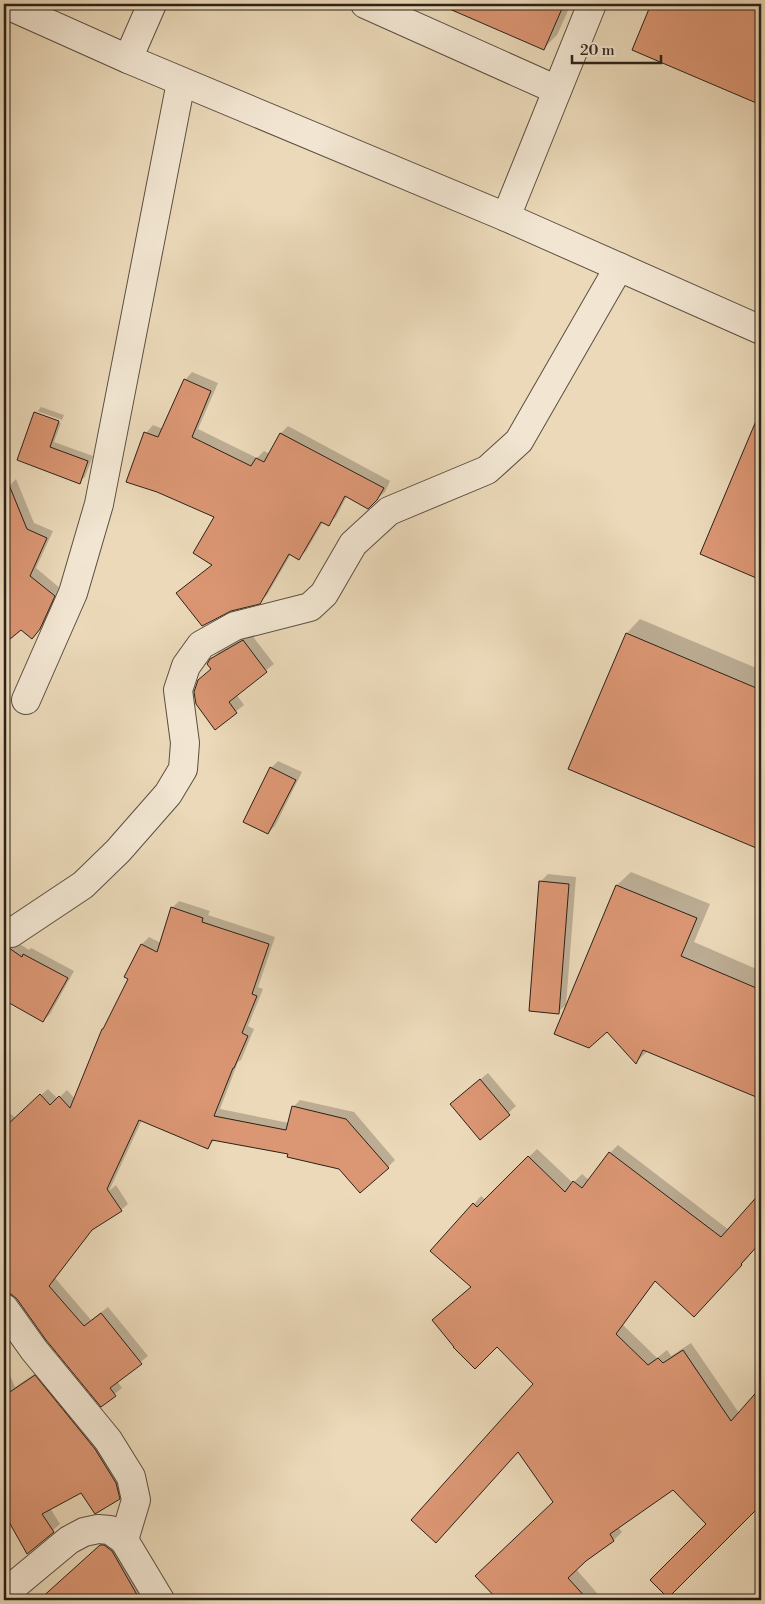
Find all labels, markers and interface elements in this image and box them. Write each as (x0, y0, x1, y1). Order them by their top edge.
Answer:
scale bar (572, 32, 661, 64)
text: 20 m (580, 41, 615, 60)

